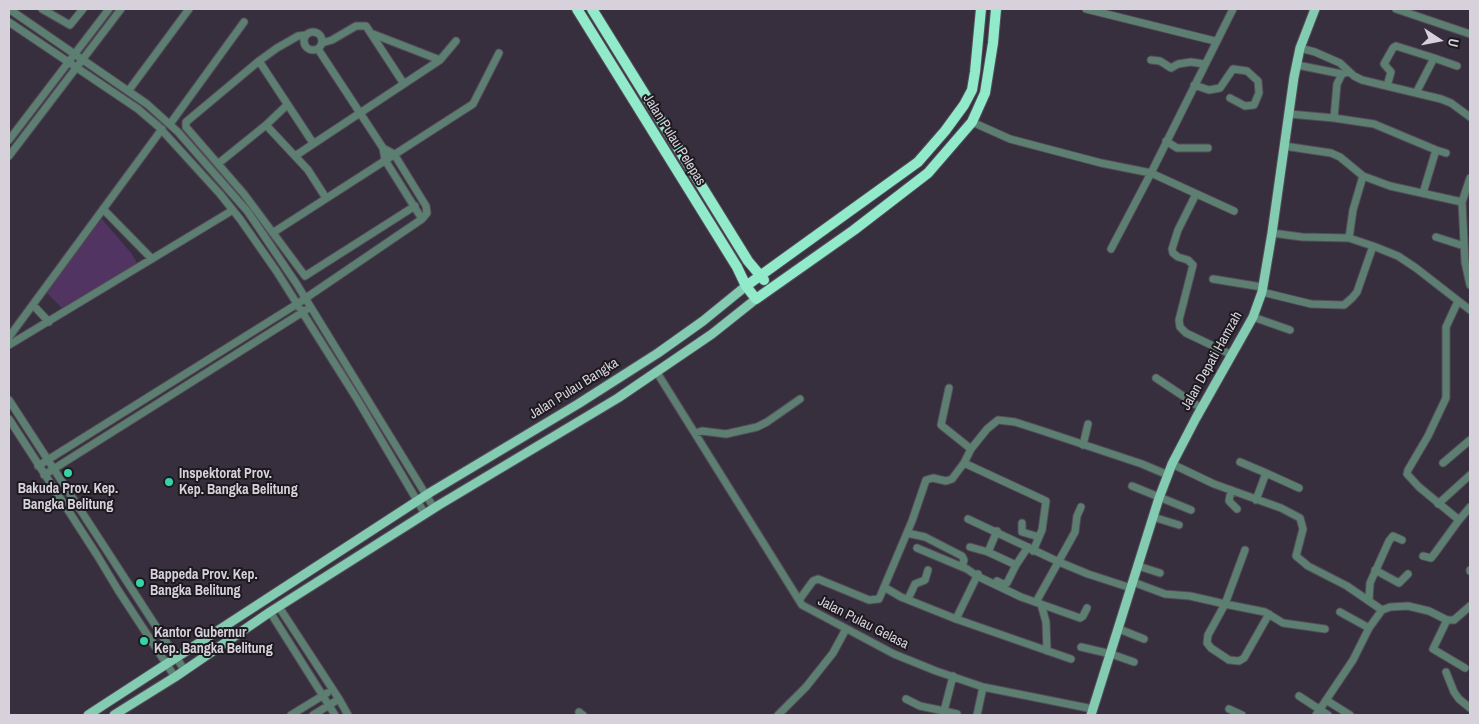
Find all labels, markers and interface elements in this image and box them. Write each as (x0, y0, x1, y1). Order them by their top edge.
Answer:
north arrow (1414, 15, 1464, 65)
text: U (1444, 37, 1463, 49)
street label: Jalan Pulau Pelepas (639, 91, 709, 189)
street label: Jalan Depati Hamzah (1178, 309, 1246, 413)
street label: Jalan Pulau Bangka (526, 355, 622, 423)
place label: Inspektorat Prov. Kep. Bangka Belitung (179, 466, 298, 498)
marker: Bakuda Prov. Kep. Bangka Belitung (62, 467, 74, 479)
marker: Inspektorat Prov. Kep. Bangka Belitung (163, 476, 175, 488)
place label: Bakuda Prov. Kep. Bangka Belitung (18, 481, 118, 514)
place label: Bappeda Prov. Kep. Bangka Belitung (150, 567, 258, 600)
marker: Bappeda Prov. Kep. Bangka Belitung (134, 577, 146, 589)
street label: Jalan Pulau Gelasa (815, 593, 911, 653)
place label: Kantor Gubernur Kep. Bangka Belitung (154, 625, 273, 658)
marker: Kantor Gubernur Kep. Bangka Belitung (138, 635, 150, 647)

